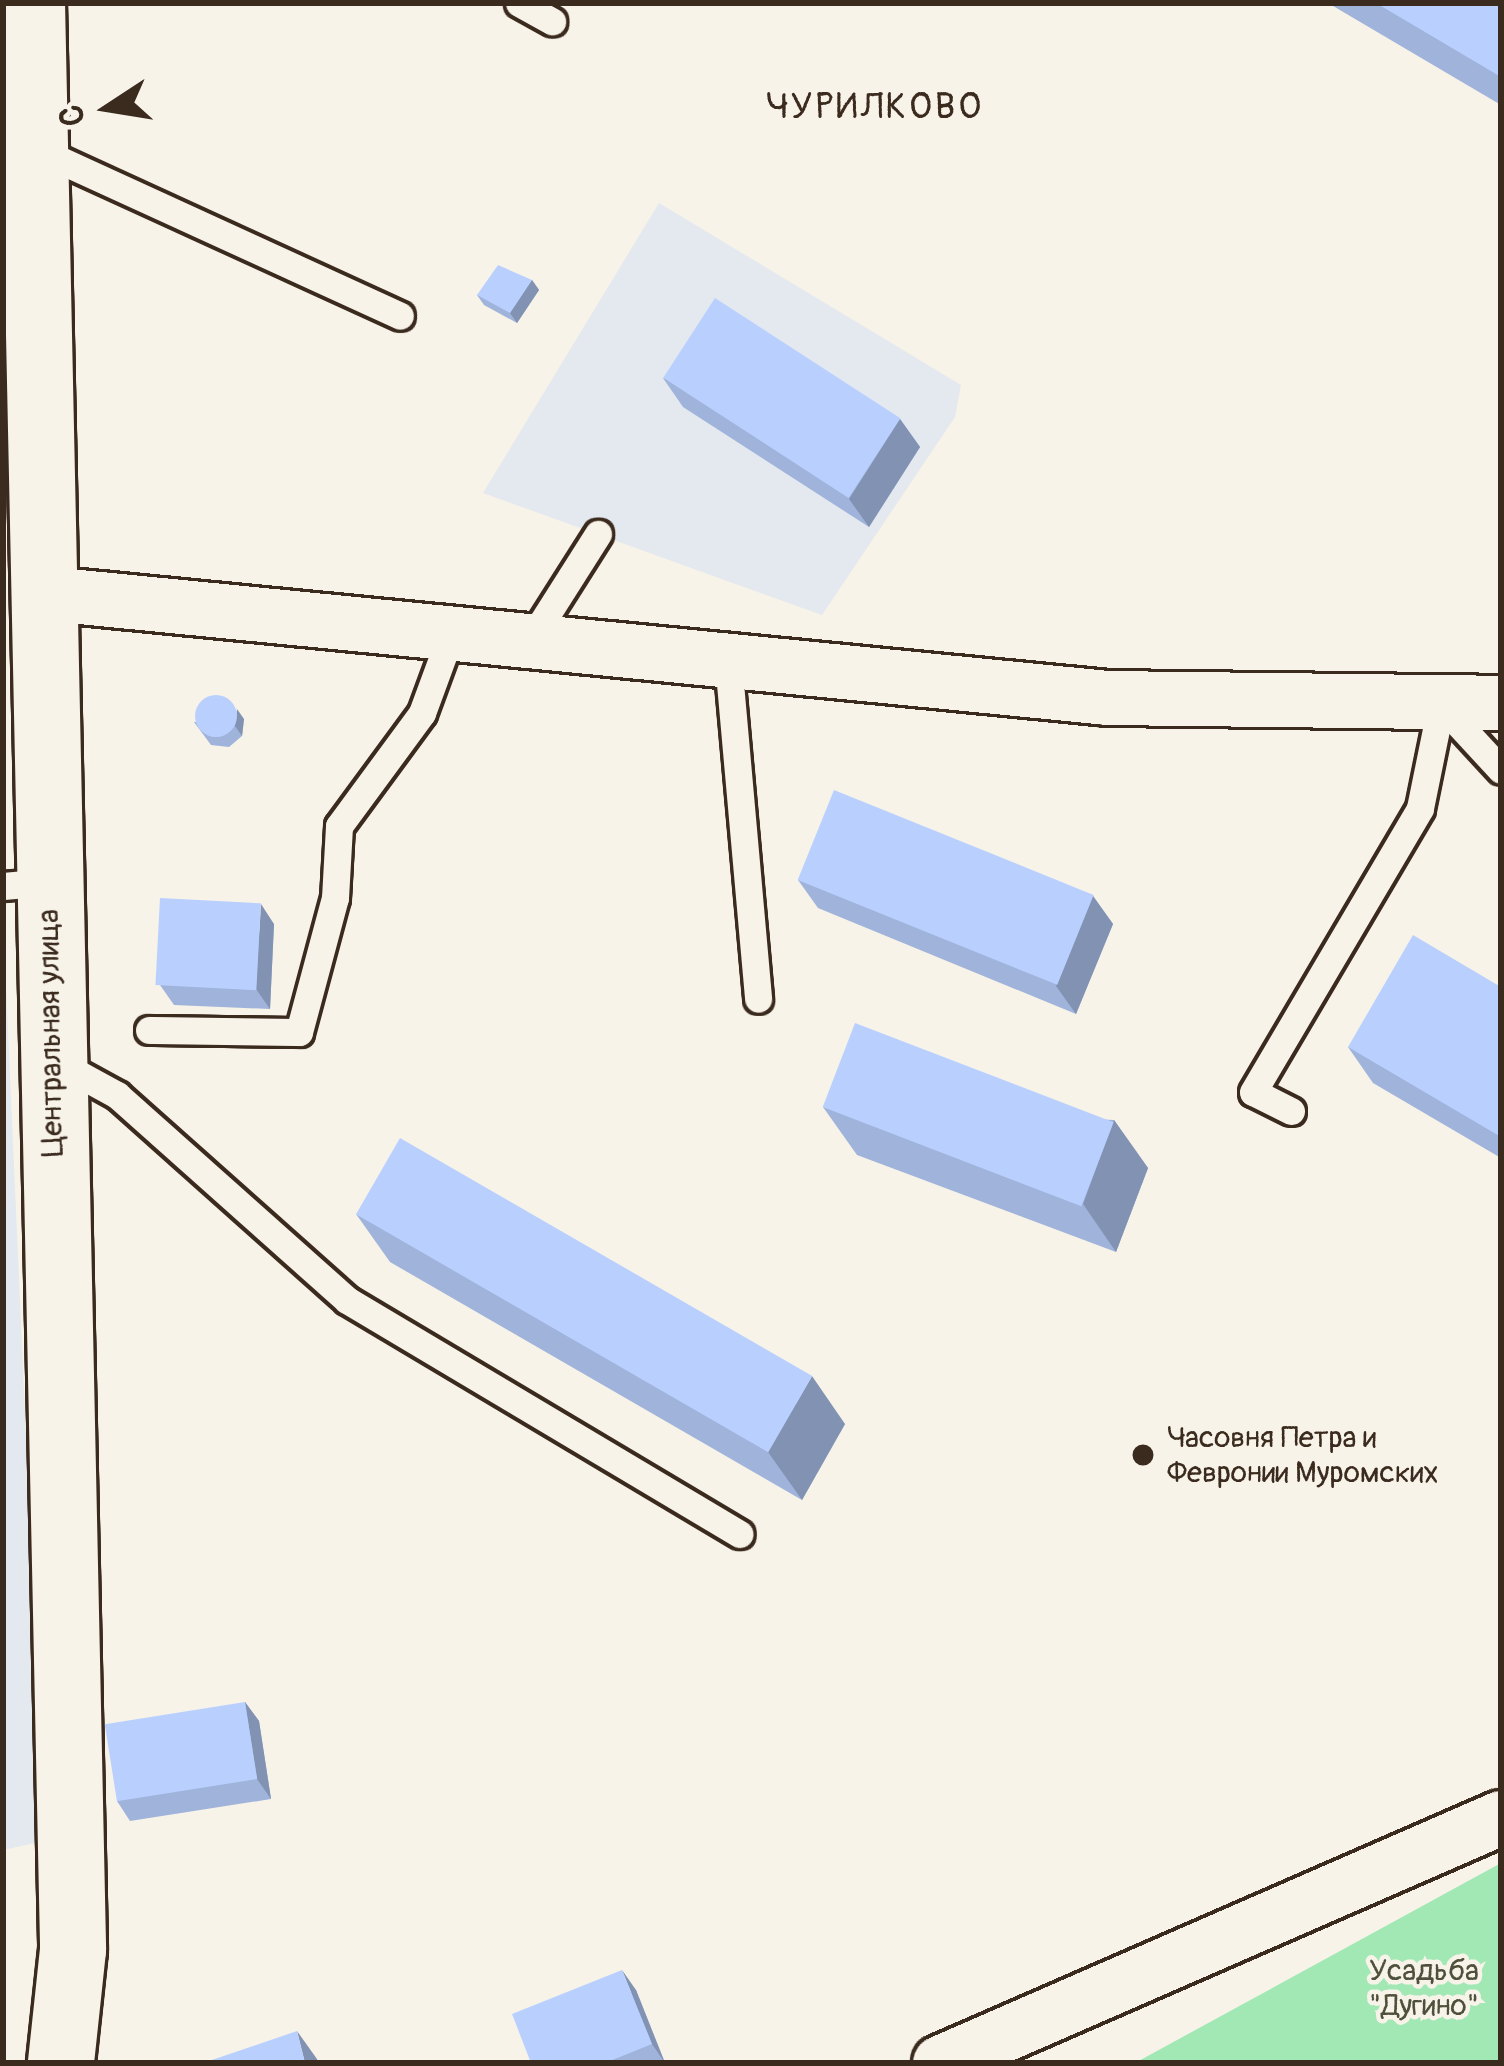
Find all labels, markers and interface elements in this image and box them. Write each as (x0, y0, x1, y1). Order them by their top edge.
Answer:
north arrow (48, 48, 168, 168)
district label: ЧУРИЛКОВО (766, 85, 984, 129)
text: С (50, 101, 94, 130)
street label: Центральная улица (31, 909, 71, 1157)
place label: Часовня Петра и Февронии Муромских (1167, 1420, 1439, 1490)
marker: Часовня Петра и Февронии Муромских (1130, 1442, 1156, 1468)
park label: Усадьба "Дугино" (1369, 1953, 1479, 2024)

